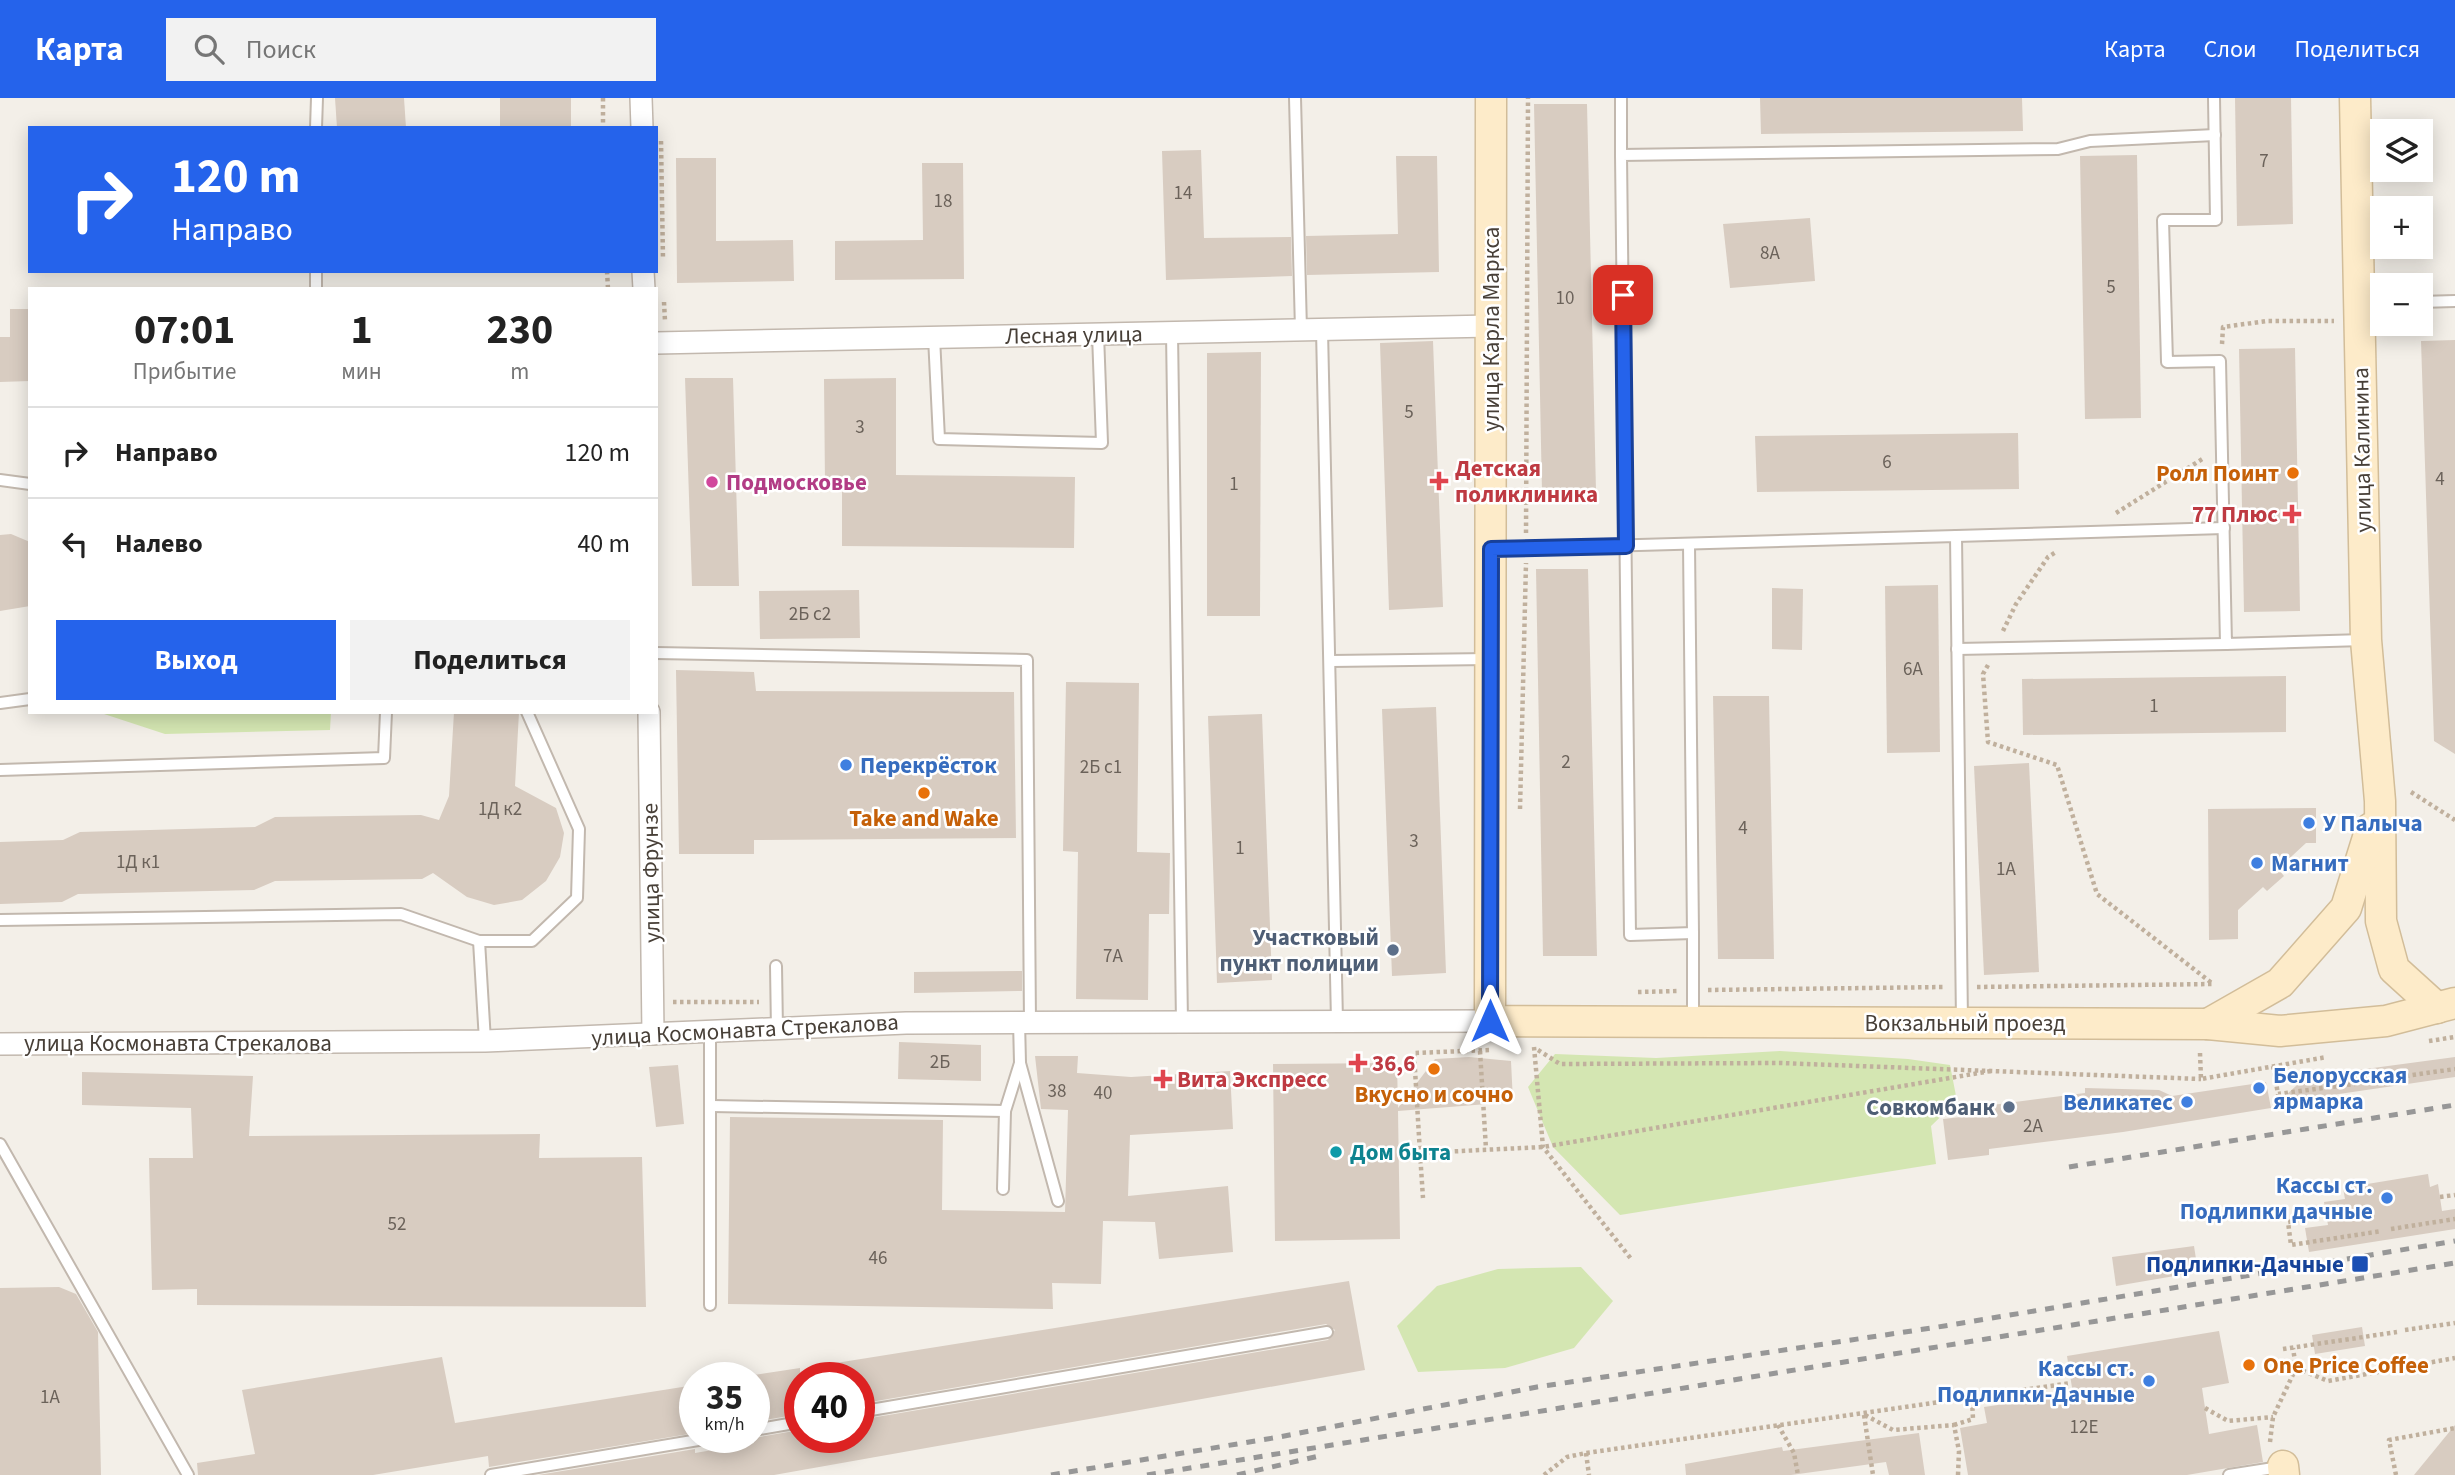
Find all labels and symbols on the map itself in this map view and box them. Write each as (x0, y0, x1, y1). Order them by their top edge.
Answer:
house number: 7 (2259, 148, 2269, 175)
house number: 14 (1174, 180, 1192, 207)
house number: 18 (934, 188, 952, 215)
street label: улица Карла Маркса (1475, 227, 1508, 431)
house number: 8А (1760, 240, 1781, 267)
pin (1593, 265, 1653, 325)
house number: 5 (2106, 274, 2116, 301)
house number: 10 (1556, 285, 1574, 312)
street label: Лесная улица (1005, 317, 1143, 353)
street label: улица Калинина (2344, 367, 2380, 533)
house number: 5 (1404, 399, 1414, 426)
house number: 3 (855, 414, 865, 441)
house number: 6 (1882, 449, 1892, 476)
place label: Детская поликлиника (1455, 452, 1598, 511)
place label: Ролл Поинт (2156, 457, 2279, 490)
marker: Ролл Поинт (2285, 465, 2301, 481)
place label: Подмосковье (726, 466, 867, 499)
house number: 4 (2435, 466, 2445, 493)
house number: 1 (1229, 471, 1239, 498)
marker: Детская поликлиника (1429, 471, 1449, 491)
marker: Подмосковье (704, 474, 720, 490)
place label: 77 Плюс (2192, 498, 2278, 531)
marker: 77 Плюс (2284, 506, 2300, 522)
house number: 2Б с2 (789, 601, 831, 628)
house number: 6А (1903, 656, 1924, 683)
house number: 1 (2149, 693, 2159, 720)
place label: Перекрёсток (860, 749, 997, 782)
house number: 2 (1561, 749, 1571, 776)
house number: 2Б с1 (1080, 754, 1122, 781)
marker: Перекрёсток (838, 757, 854, 773)
marker: Take and Wake (916, 785, 932, 801)
house number: 1Д к2 (478, 796, 522, 823)
place label: Take and Wake (849, 802, 999, 835)
street label: улица Фрунзе (633, 803, 669, 943)
place label: У Палыча (2323, 807, 2423, 840)
house number: 4 (1738, 815, 1748, 842)
marker: У Палыча (2301, 815, 2317, 831)
house number: 3 (1409, 828, 1419, 855)
house number: 1 (1235, 835, 1245, 862)
place label: Магнит (2271, 847, 2349, 880)
house number: 1Д к1 (116, 849, 160, 876)
marker: Магнит (2249, 855, 2265, 871)
house number: 1А (1996, 856, 2017, 883)
place label: Участковый пункт полиции (1219, 921, 1379, 980)
marker: Участковый пункт полиции (1385, 942, 1401, 958)
house number: 7А (1103, 943, 1124, 970)
position arrow (1453, 984, 1527, 1058)
street label: улица Космонавта Стрекалова (590, 1005, 900, 1055)
street label: Вокзальный проезд (1864, 1007, 2066, 1040)
street label: улица Космонавта Стрекалова (24, 1027, 332, 1060)
place label: 36,6 (1372, 1047, 1415, 1080)
house number: 2Б (930, 1049, 950, 1076)
marker: 36,6 (1350, 1055, 1366, 1071)
place label: Белорусская ярмарка (2273, 1059, 2407, 1118)
marker: Вкусно и сочно (1426, 1061, 1442, 1077)
place label: Вита Экспресс (1177, 1063, 1327, 1096)
marker: Вита Экспресс (1155, 1071, 1171, 1087)
house number: 38 (1048, 1078, 1066, 1105)
place label: Вкусно и сочно (1354, 1078, 1514, 1111)
house number: 40 (1094, 1080, 1112, 1107)
marker: Белорусская ярмарка (2251, 1080, 2267, 1096)
place label: Великатес (2063, 1086, 2173, 1119)
place label: Совкомбанк (1866, 1091, 1995, 1124)
marker: Великатес (2179, 1094, 2195, 1110)
marker: Совкомбанк (2001, 1099, 2017, 1115)
house number: 2А (2023, 1113, 2044, 1140)
place label: Дом быта (1350, 1136, 1451, 1169)
marker: Дом быта (1328, 1144, 1344, 1160)
place label: Кассы ст. Подлипки дачные (2180, 1169, 2373, 1228)
marker: Кассы ст. Подлипки дачные (2379, 1190, 2395, 1206)
house number: 52 (388, 1211, 406, 1238)
house number: 46 (869, 1245, 887, 1272)
place label: Подлипки-Дачные (2146, 1248, 2344, 1281)
marker: Подлипки-Дачные (2350, 1254, 2370, 1274)
place label: One Price Coffee (2263, 1349, 2429, 1382)
place label: Кассы ст. Подлипки-Дачные (1937, 1352, 2135, 1411)
marker: One Price Coffee (2241, 1357, 2257, 1373)
speed limit sign: 40 (784, 1362, 875, 1453)
marker: Кассы ст. Подлипки-Дачные (2141, 1373, 2157, 1389)
house number: 1А (40, 1384, 61, 1411)
house number: 12Е (2070, 1414, 2098, 1441)

